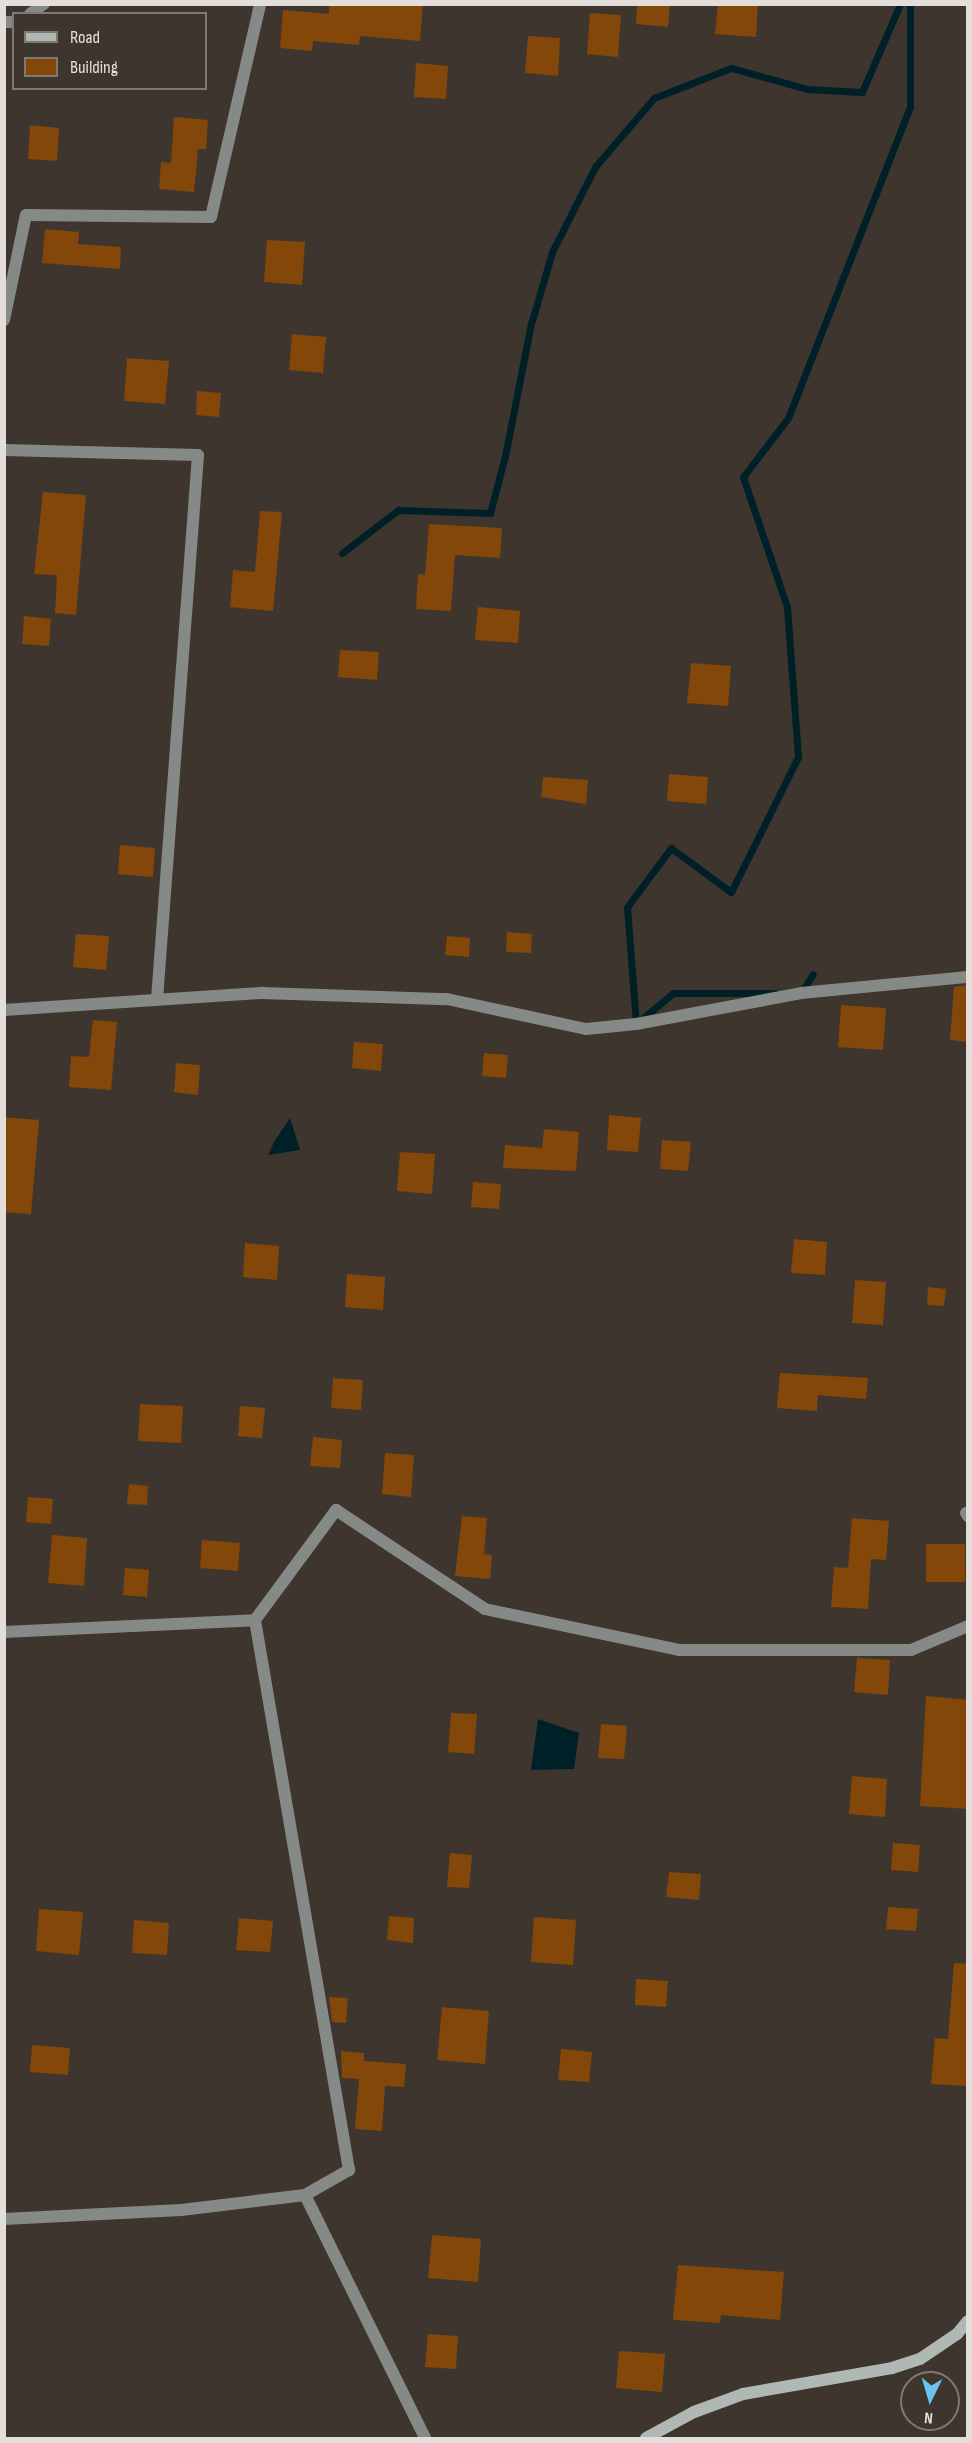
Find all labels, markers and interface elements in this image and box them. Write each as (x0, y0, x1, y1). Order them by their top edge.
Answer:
legend (12, 12, 207, 90)
text: Road (70, 27, 100, 48)
text: Building (70, 57, 118, 78)
north arrow (900, 2371, 960, 2431)
text: N (923, 2408, 934, 2427)

